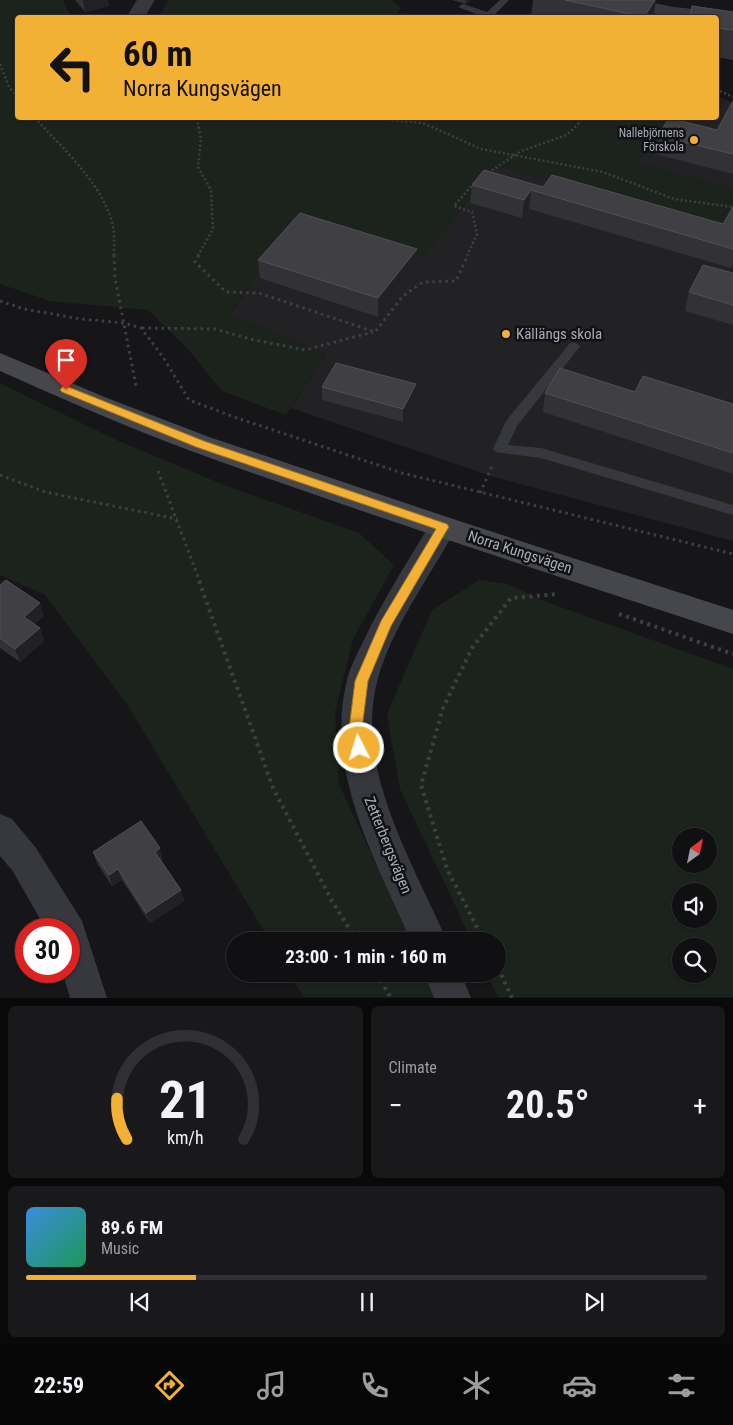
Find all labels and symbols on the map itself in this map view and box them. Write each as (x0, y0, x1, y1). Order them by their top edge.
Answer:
place label: Nallebjörnens Förskola (619, 126, 684, 154)
marker: Nallebjörnens Förskola (688, 134, 700, 146)
place label: Källängs skola (516, 325, 602, 343)
marker: Källängs skola (500, 328, 512, 340)
pin (45, 339, 87, 390)
street label: Norra Kungsvägen (466, 527, 574, 577)
position arrow (332, 721, 384, 773)
street label: Zetterbergsvägen (360, 794, 416, 896)
north arrow (672, 828, 718, 872)
speed limit sign: 30 (15, 918, 80, 983)

